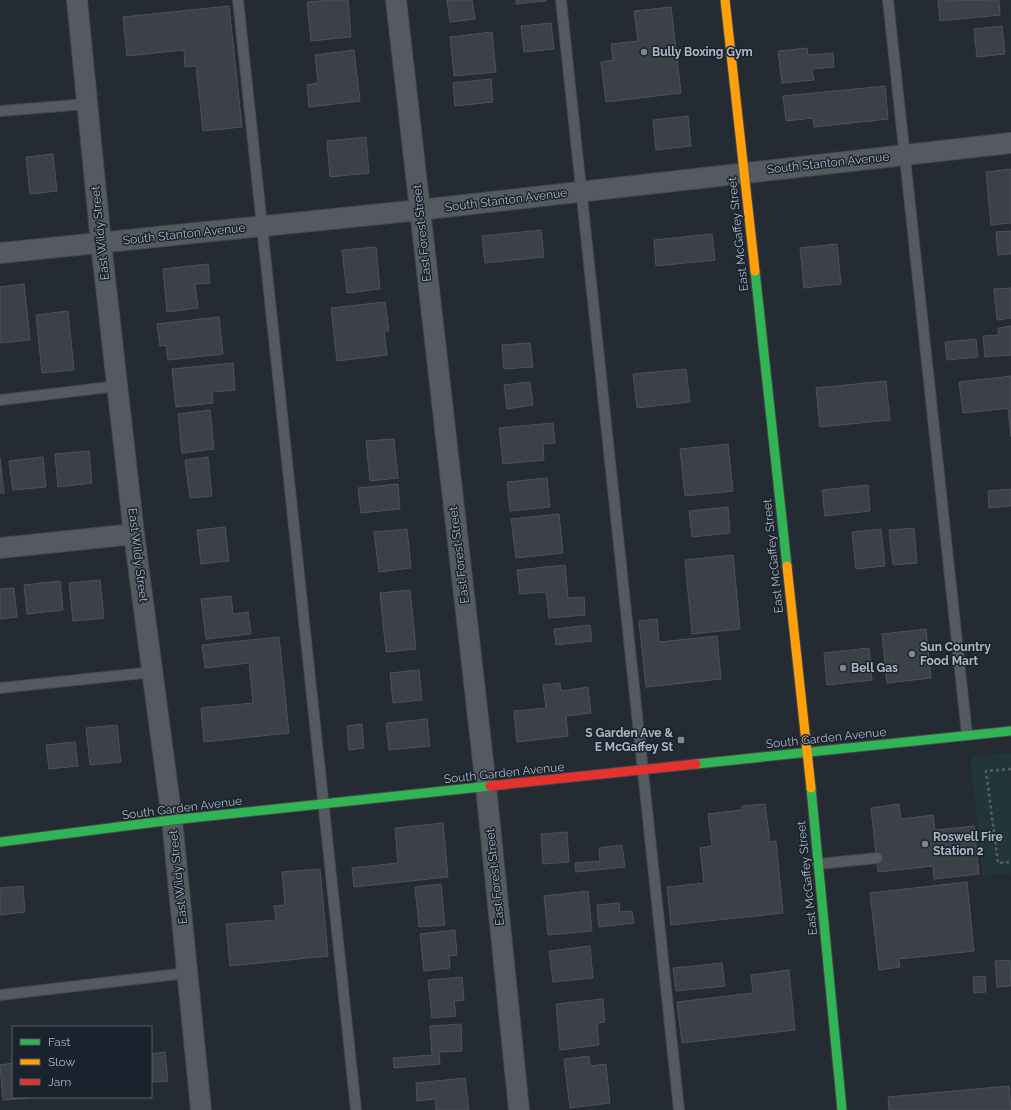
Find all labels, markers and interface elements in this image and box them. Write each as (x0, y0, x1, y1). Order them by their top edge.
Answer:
place label: Bully Boxing Gym (652, 45, 753, 59)
marker: Bully Boxing Gym (639, 47, 649, 57)
street label: South Stanton Avenue (766, 150, 890, 176)
street label: East McGaffey Street (725, 176, 751, 292)
street label: East Forest Street (410, 184, 434, 282)
street label: East Wildy Street (88, 185, 112, 281)
street label: South Stanton Avenue (444, 186, 568, 214)
street label: South Stanton Avenue (122, 221, 246, 247)
street label: East McGaffey Street (760, 498, 786, 614)
street label: East Forest Street (446, 506, 472, 604)
street label: East Wildy Street (125, 507, 151, 603)
place label: Sun Country Food Mart (920, 640, 991, 668)
marker: Sun Country Food Mart (907, 649, 917, 659)
place label: Bell Gas (851, 661, 898, 675)
marker: Bell Gas (838, 663, 848, 673)
street label: South Garden Avenue (765, 725, 887, 751)
place label: S Garden Ave & E McGaffey St (585, 726, 673, 754)
marker: S Garden Ave & E McGaffey St (676, 735, 686, 745)
street label: South Garden Avenue (443, 760, 565, 786)
street label: South Garden Avenue (121, 794, 243, 822)
street label: East McGaffey Street (794, 820, 820, 936)
street label: East Forest Street (483, 828, 507, 926)
street label: East Wildy Street (166, 829, 190, 925)
place label: Roswell Fire Station 2 (933, 830, 1003, 858)
marker: Roswell Fire Station 2 (920, 839, 930, 849)
legend (12, 1026, 152, 1098)
text: Fast (48, 1035, 71, 1049)
text: Slow (48, 1055, 75, 1069)
text: Jam (48, 1075, 71, 1089)

